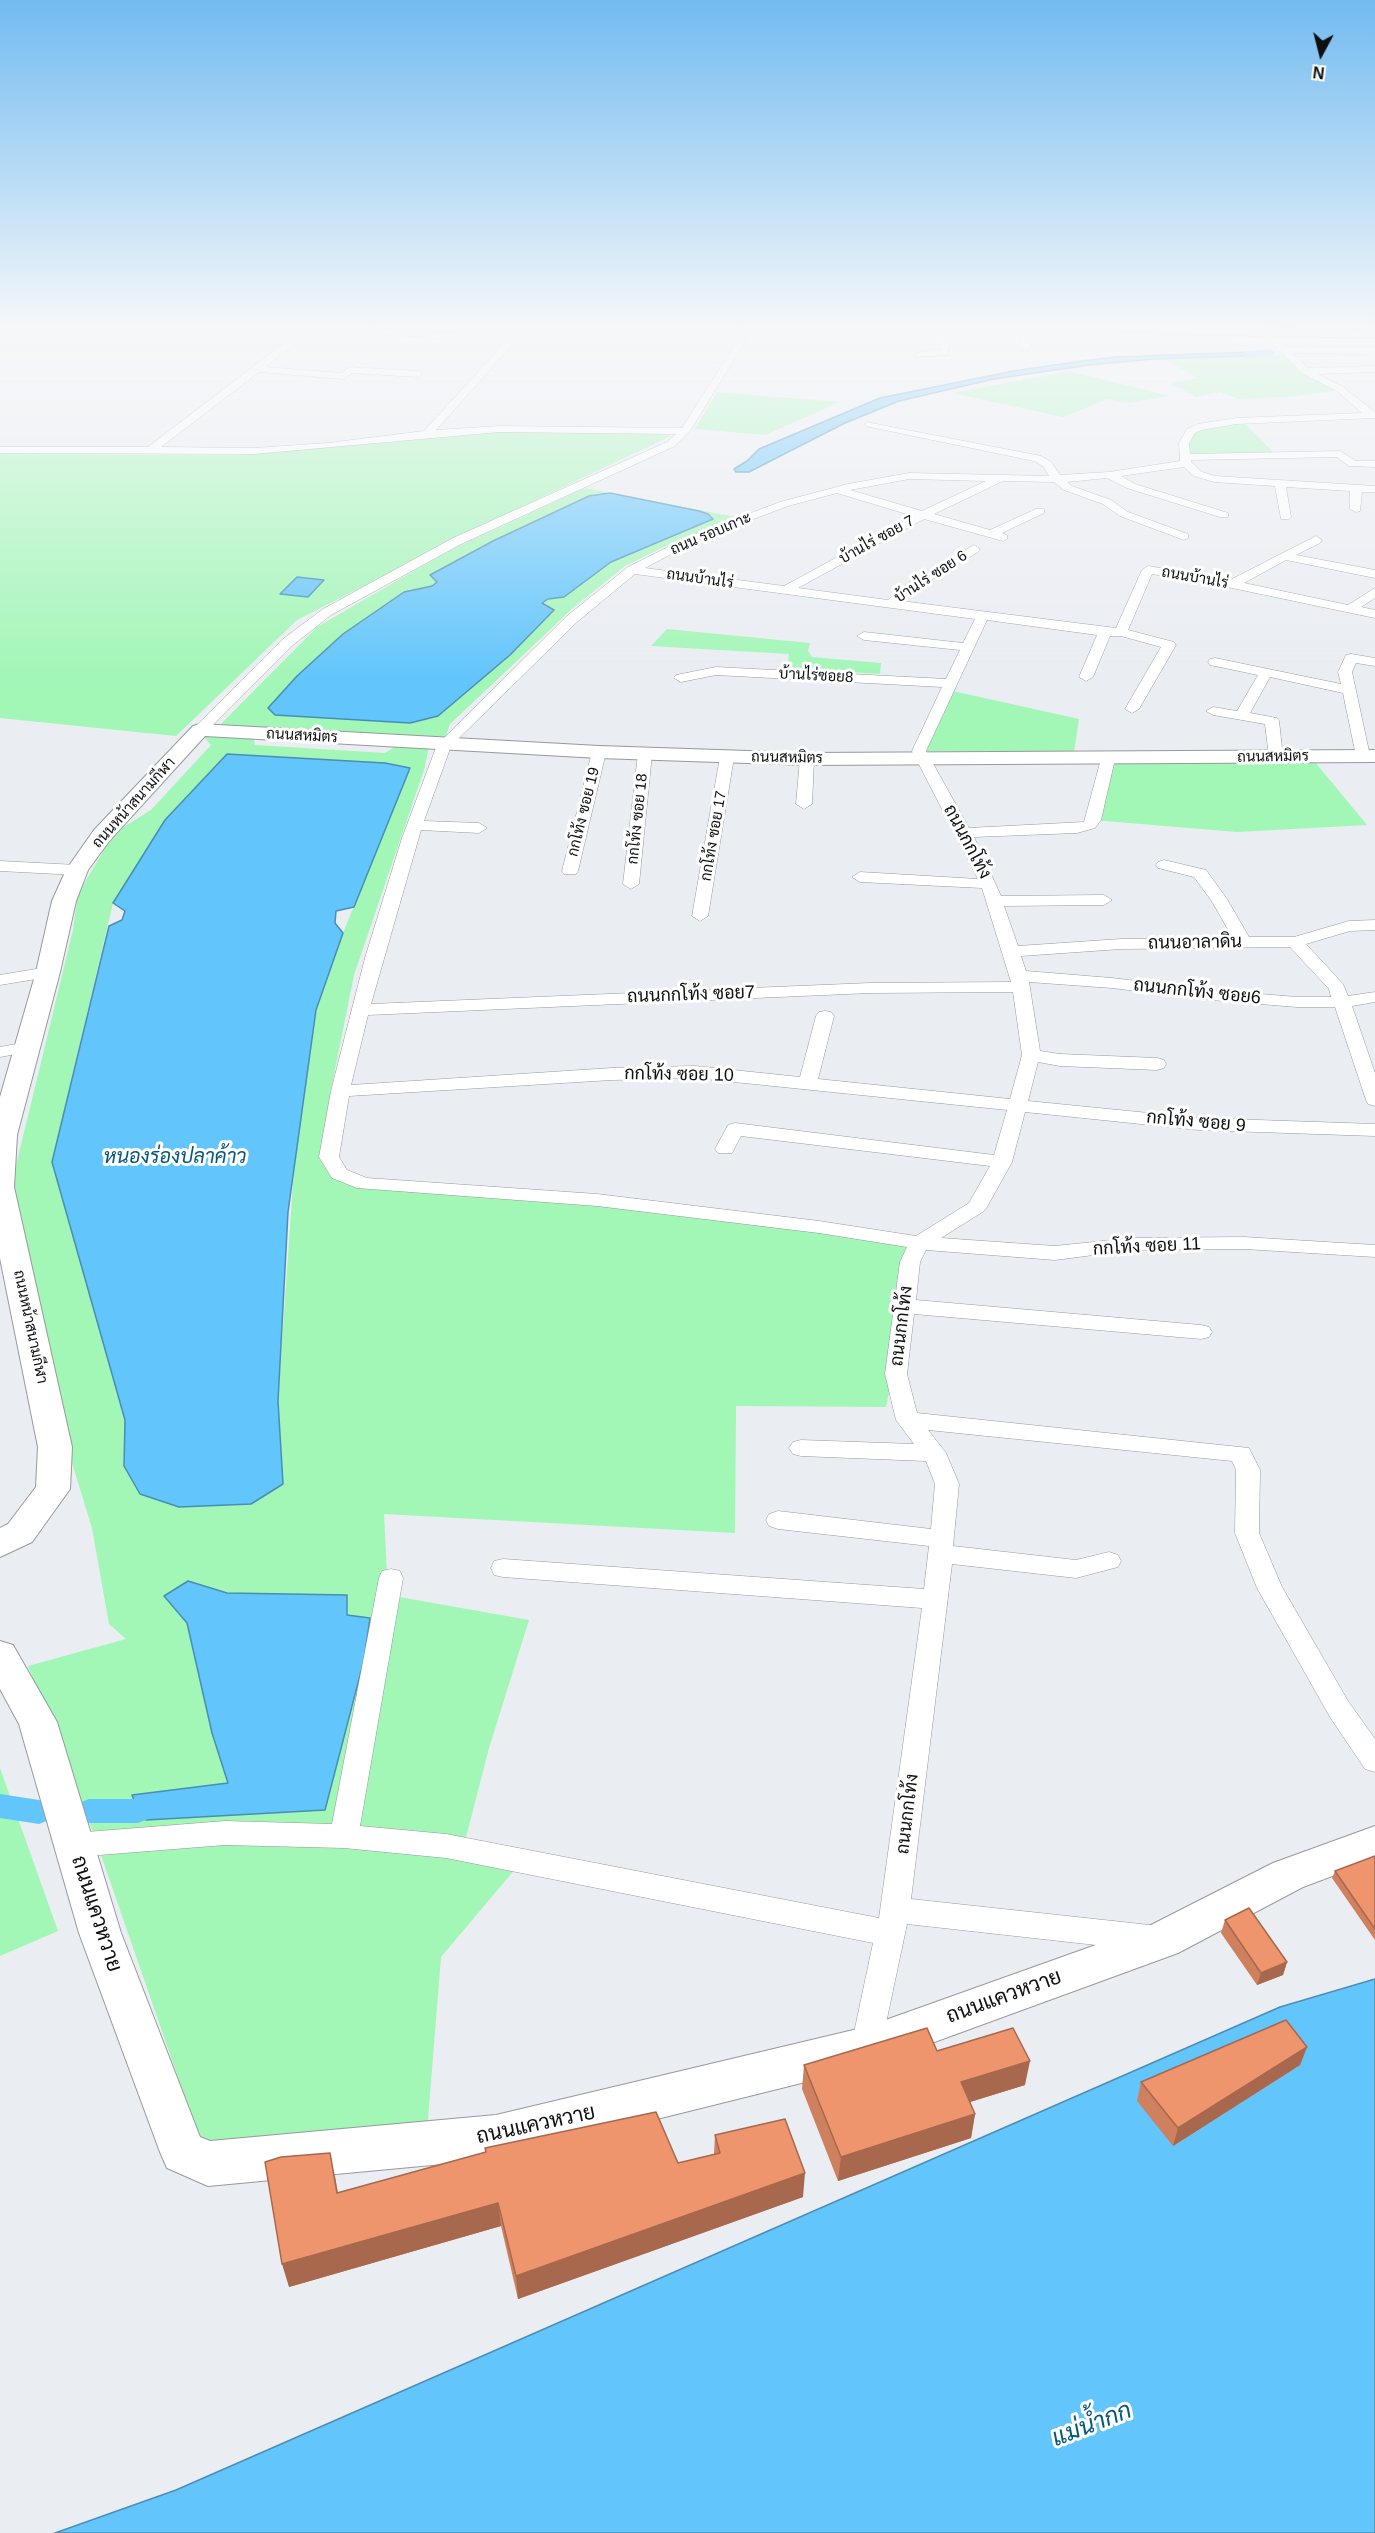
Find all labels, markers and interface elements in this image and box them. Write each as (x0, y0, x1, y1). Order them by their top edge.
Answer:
north arrow (1291, 24, 1351, 84)
text: N (1312, 63, 1326, 82)
street label: ถนน รอบเกาะ (668, 509, 754, 559)
street label: บ้านไร่ ซอย 7 (836, 512, 918, 568)
street label: บ้านไร่ ซอย 6 (891, 547, 971, 607)
street label: ถนนบ้านไร่ (1160, 563, 1230, 593)
street label: ถนนบ้านไร่ (665, 565, 735, 593)
street label: บ้านไร่ซอย8 (778, 665, 854, 687)
street label: ถนนสหมิตร (266, 725, 338, 747)
street label: ถนนสหมิตร (1237, 747, 1309, 767)
street label: ถนนสหมิตร (751, 748, 823, 768)
street label: ถนนหน้าสนามกีฬา (89, 754, 179, 852)
street label: กกโท้ง ซอย 19 (564, 766, 604, 858)
street label: กกโท้ง ซอย 18 (624, 773, 652, 865)
street label: กกโท้ง ซอย 17 (697, 789, 731, 883)
street label: ถนนกกโท้ง (938, 801, 996, 883)
street label: ถนนอาลาดิน (1148, 931, 1242, 955)
street label: ถนนกกโท้ง ซอย6 (1132, 975, 1262, 1009)
street label: ถนนกกโท้ง ซอย7 (627, 982, 755, 1008)
street label: กกโท้ง ซอย 10 (624, 1063, 734, 1087)
street label: กกโท้ง ซอย 9 (1145, 1107, 1247, 1137)
water label: หนองร่องปลาค้าว (103, 1145, 247, 1169)
street label: กกโท้ง ซอย 11 (1092, 1233, 1202, 1261)
street label: ถนนหน้าสนามกีฬา (9, 1269, 51, 1385)
street label: ถนนกกโท้ง (886, 1285, 918, 1367)
street label: ถนนกกโท้ง (892, 1773, 924, 1855)
street label: ถนนแควหวาย (65, 1853, 127, 1975)
street label: ถนนแควหวาย (943, 1964, 1065, 2030)
street label: ถนนแควหวาย (474, 2100, 598, 2150)
water label: แม่น้ำกก (1048, 2397, 1136, 2453)

